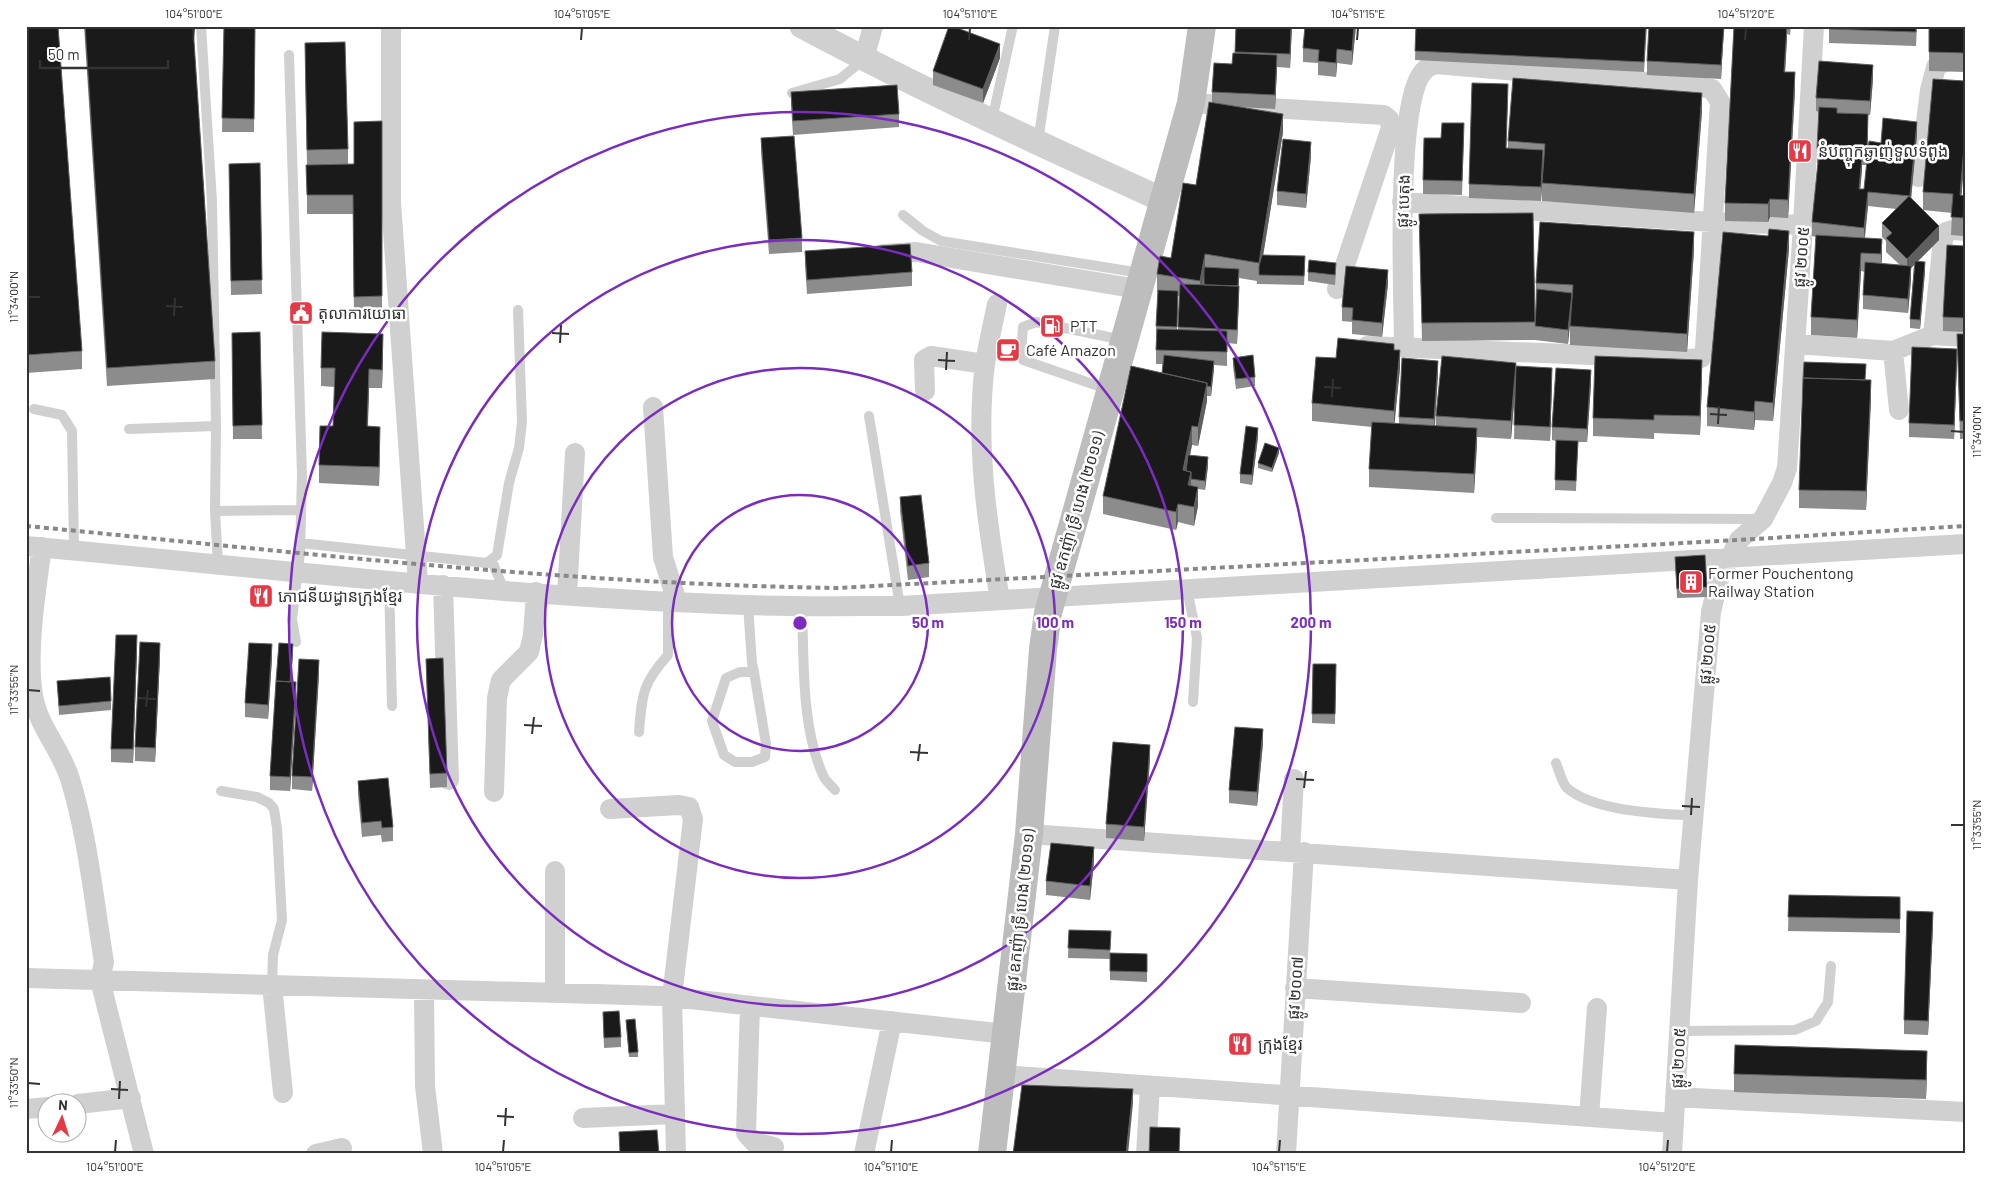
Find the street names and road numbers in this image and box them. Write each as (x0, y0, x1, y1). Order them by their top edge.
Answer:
street label: ផ្លូវ បេតុង (1392, 174, 1419, 228)
street label: ផ្លូវ ២០០៥ (1789, 226, 1818, 289)
street label: ផ្លូវ ឧកញ៉ា ទ្រី ហេង (២០១១) (1044, 428, 1113, 592)
street label: ផ្លូវ ២០០៥ (1694, 623, 1724, 686)
street label: ផ្លូវ ឧកញ៉ា ទ្រី ហេង (២០១១) (1002, 827, 1043, 993)
street label: ផ្លូវ ២០០៧ (1283, 956, 1312, 1021)
street label: ផ្លូវ ២០០៥ (1666, 1027, 1694, 1089)

